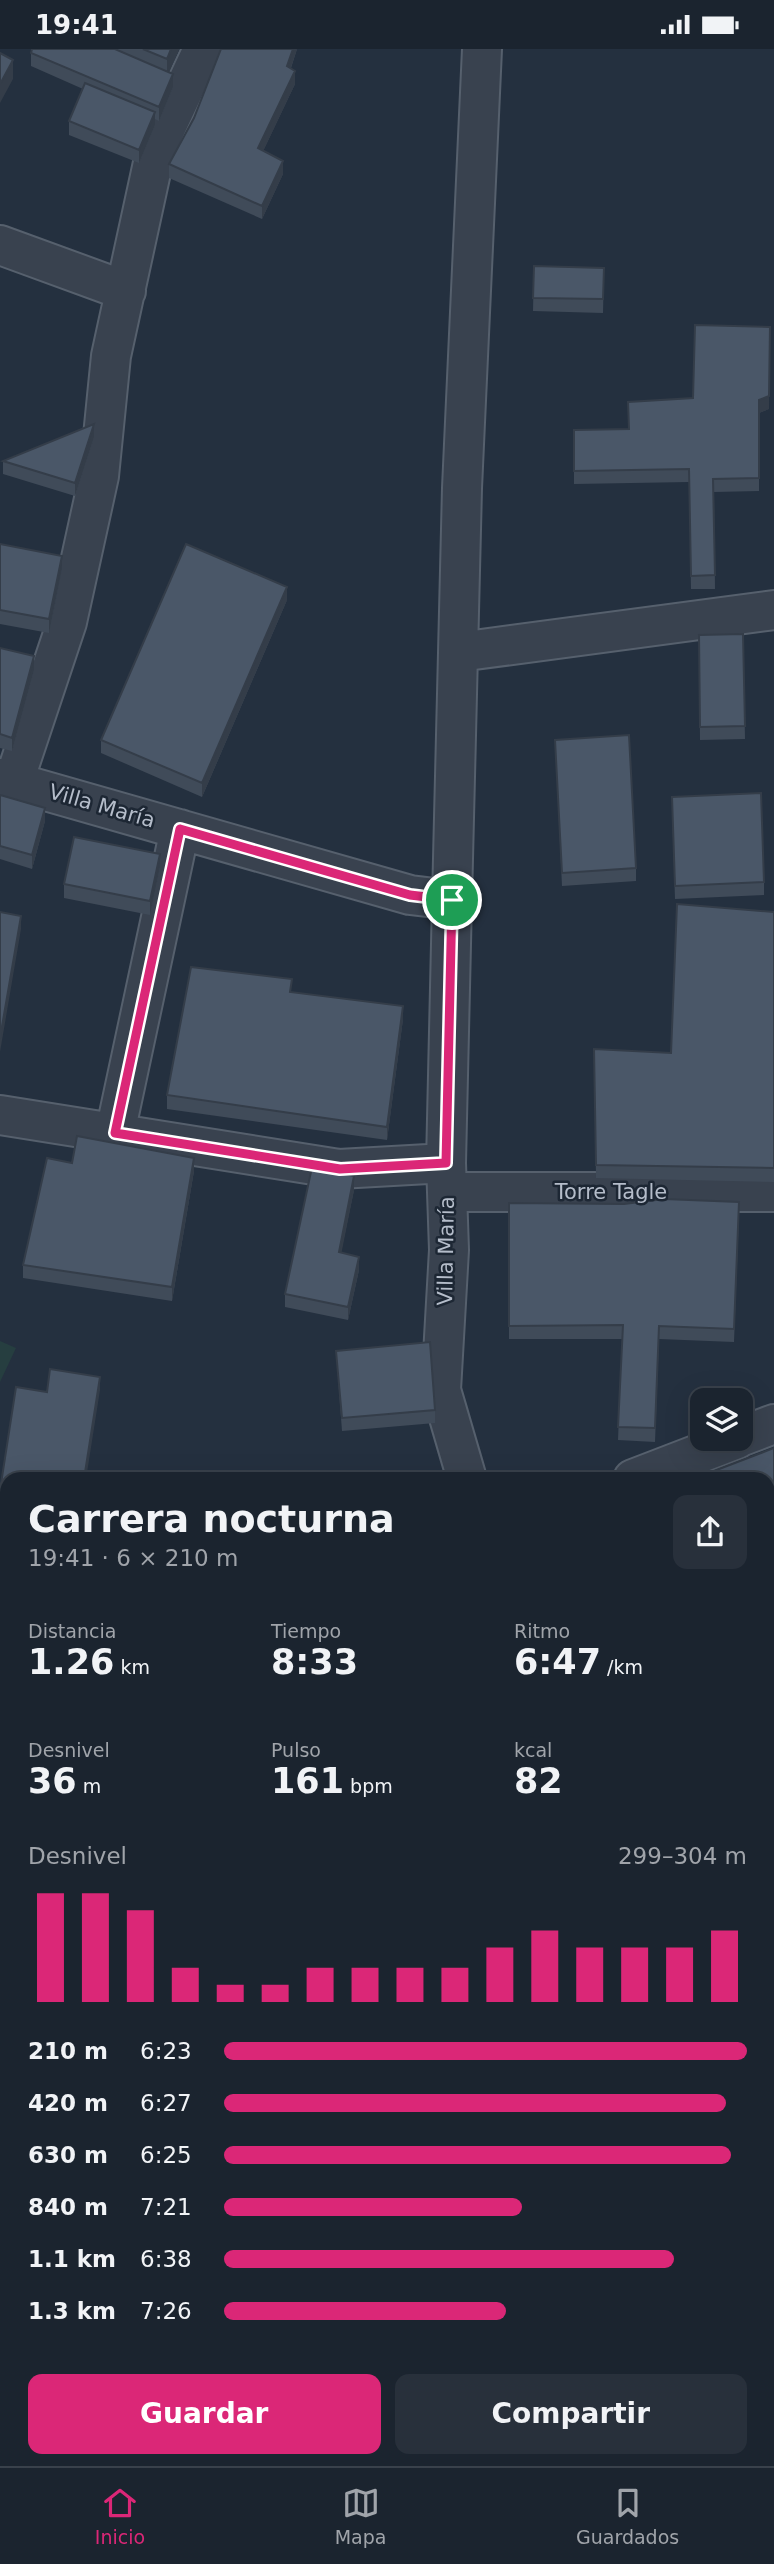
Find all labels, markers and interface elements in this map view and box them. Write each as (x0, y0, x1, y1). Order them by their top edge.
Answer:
text: 19:41 (35, 10, 118, 40)
street label: Villa María (46, 779, 158, 833)
pin (422, 870, 482, 930)
icon: arrive (433, 881, 471, 919)
street label: Torre Tagle (554, 1180, 667, 1204)
street label: Villa María (433, 1196, 459, 1306)
map controls (690, 1388, 753, 1451)
button: layers (690, 1388, 753, 1451)
button: share (673, 1495, 747, 1569)
text: Carrera nocturna (28, 1497, 395, 1541)
text: 19:41 · 6 × 210 m (28, 1545, 238, 1571)
text: Distancia (28, 1620, 116, 1642)
text: Tiempo (271, 1620, 341, 1642)
text: Ritmo (514, 1620, 570, 1642)
text: 1.26 (28, 1642, 114, 1682)
text: 8:33 (271, 1642, 358, 1682)
text: 6:47 (514, 1642, 601, 1682)
text: km (114, 1656, 150, 1678)
text: /km (601, 1656, 643, 1678)
text: Desnivel (28, 1739, 110, 1761)
text: Pulso (271, 1739, 321, 1761)
text: kcal (514, 1739, 552, 1761)
text: 36 (28, 1761, 77, 1801)
text: 161 (271, 1761, 344, 1801)
text: 82 (514, 1761, 563, 1801)
text: m (77, 1775, 101, 1797)
text: bpm (344, 1775, 393, 1797)
text: Desnivel (28, 1843, 127, 1869)
text: 299–304 m (618, 1843, 747, 1869)
text: 210 m (28, 2038, 108, 2064)
text: 6:23 (140, 2038, 192, 2064)
text: 420 m (28, 2090, 108, 2116)
text: 6:27 (140, 2090, 192, 2116)
text: 630 m (28, 2142, 108, 2168)
text: 6:25 (140, 2142, 192, 2168)
text: 840 m (28, 2194, 108, 2220)
text: 7:21 (140, 2194, 192, 2220)
text: 1.1 km (28, 2246, 116, 2272)
text: 6:38 (140, 2246, 192, 2272)
text: 1.3 km (28, 2298, 116, 2324)
text: 7:26 (140, 2298, 192, 2324)
button: Guardar (28, 2374, 381, 2454)
button: Compartir (395, 2374, 747, 2454)
tab: Inicio (95, 2484, 145, 2548)
tab: Mapa (335, 2484, 386, 2548)
tab: Guardados (576, 2484, 679, 2548)

